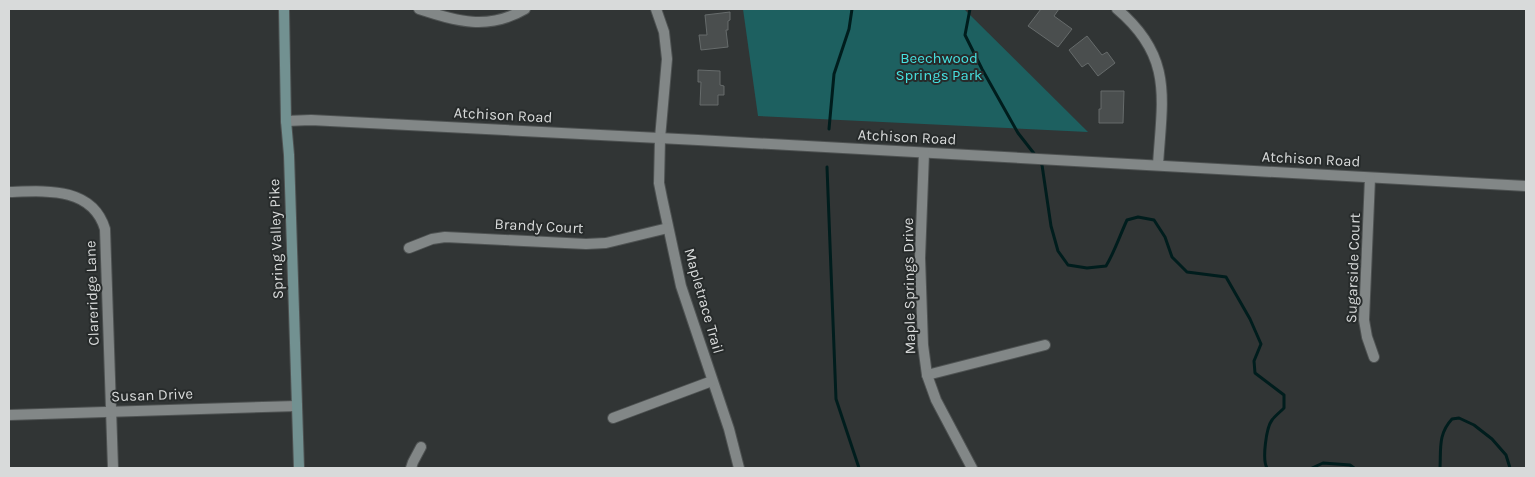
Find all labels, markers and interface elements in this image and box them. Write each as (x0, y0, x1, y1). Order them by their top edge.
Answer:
park label: Beechwood Springs Park (895, 49, 983, 84)
street label: Atchison Road (453, 103, 553, 127)
street label: Atchison Road (857, 125, 957, 149)
street label: Atchison Road (1261, 147, 1361, 171)
street label: Spring Valley Pike (265, 178, 287, 300)
street label: Sugarside Court (1342, 212, 1364, 323)
street label: Brandy Court (494, 215, 584, 237)
street label: Maple Springs Drive (899, 217, 919, 355)
street label: Clareridge Lane (81, 240, 103, 346)
street label: Mapletrace Trail (680, 246, 728, 356)
street label: Susan Drive (111, 385, 193, 405)

